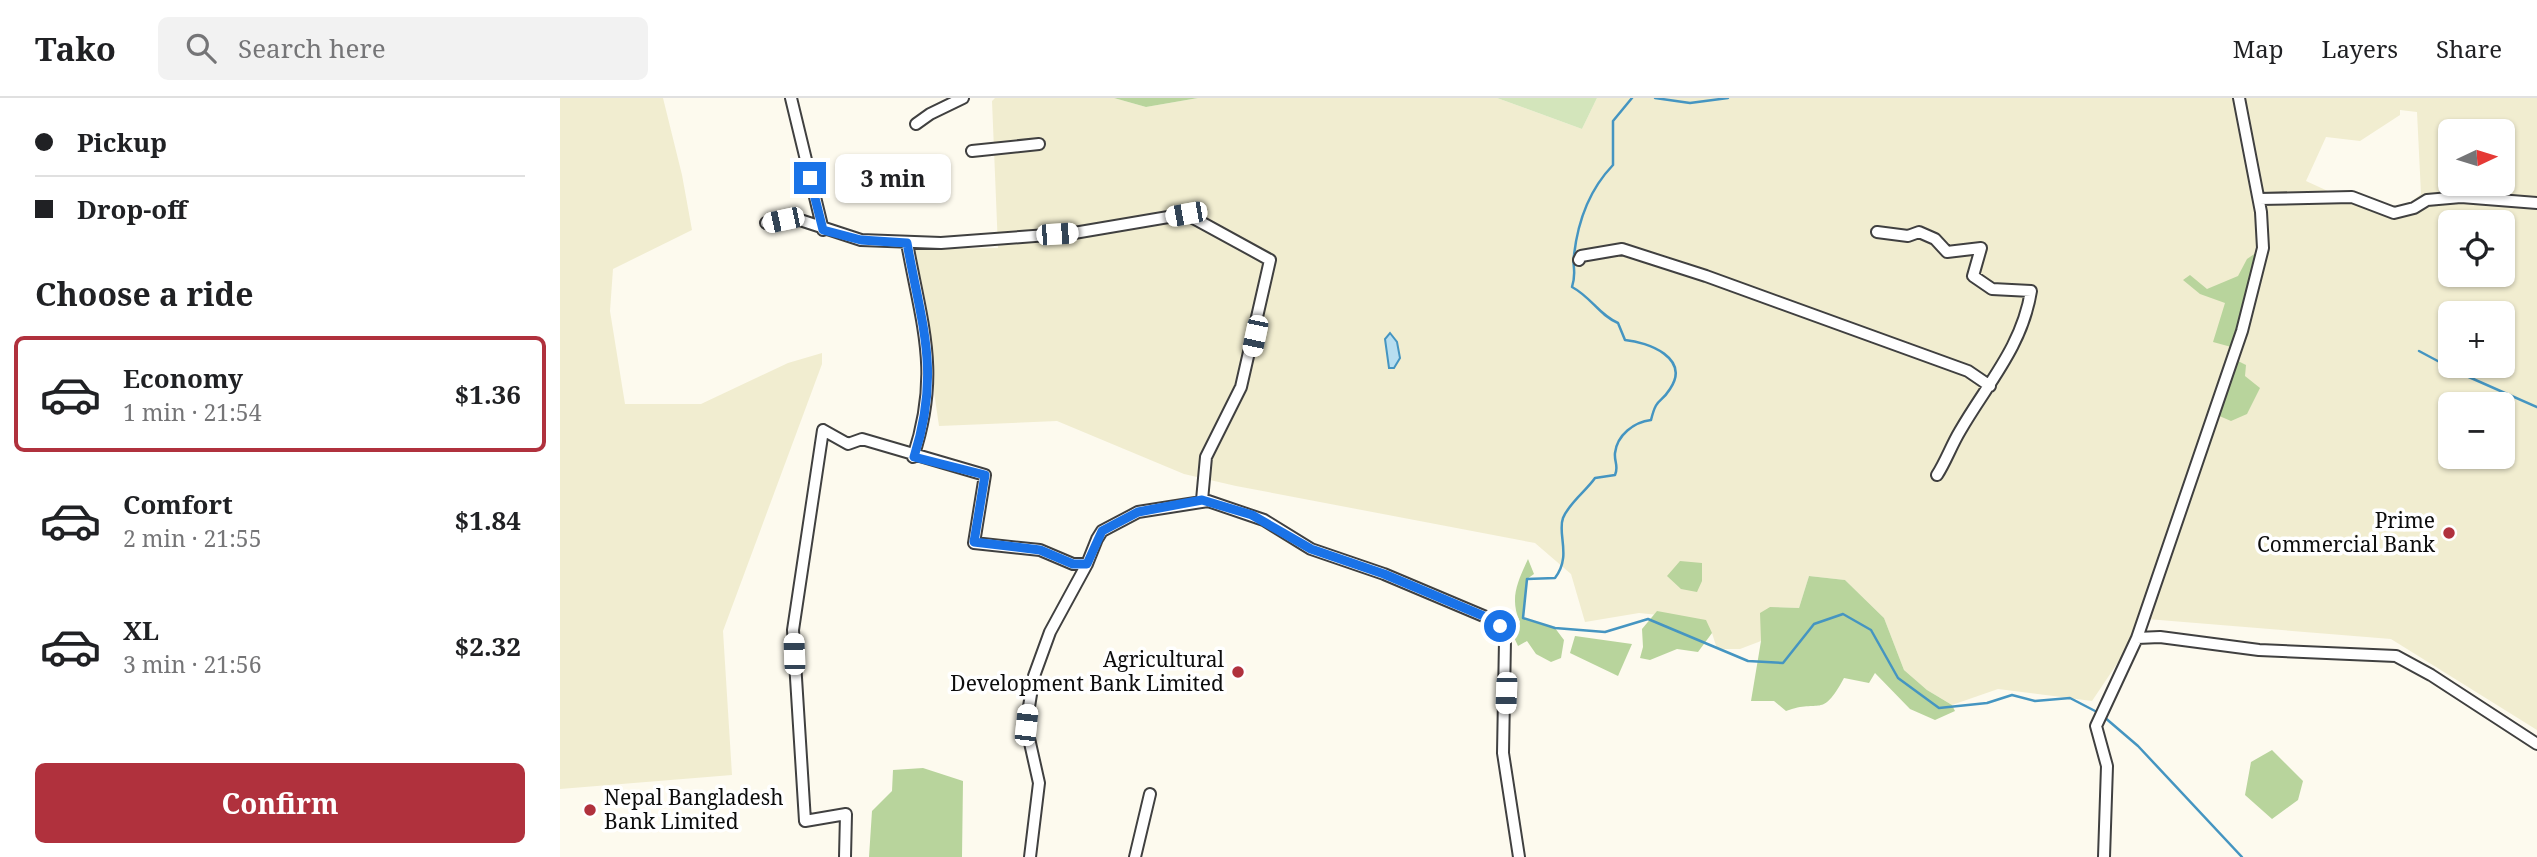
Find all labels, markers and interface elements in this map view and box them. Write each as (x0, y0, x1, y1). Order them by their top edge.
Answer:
search box (158, 17, 648, 80)
text: Tako (35, 26, 116, 71)
icon: search (182, 29, 220, 67)
text: Search here (238, 30, 386, 66)
text: Map (2233, 32, 2284, 65)
text: Layers (2322, 32, 2398, 65)
text: Share (2436, 32, 2502, 65)
north arrow (2438, 119, 2515, 196)
map controls (2438, 119, 2515, 469)
text: Pickup (77, 124, 167, 160)
callout: 3 min (834, 154, 950, 202)
route end (794, 162, 826, 194)
text: 3 min (860, 162, 926, 194)
text: Drop-off (77, 191, 187, 227)
car (1164, 200, 1209, 228)
car (761, 205, 806, 235)
button: locate (2438, 210, 2515, 287)
car (1036, 222, 1079, 246)
text: Choose a ride (35, 272, 254, 315)
button: + (2438, 301, 2515, 378)
car (1241, 313, 1270, 359)
text: Economy (123, 360, 243, 396)
icon: car (39, 363, 102, 426)
text: $1.36 (455, 376, 521, 412)
button: − (2438, 392, 2515, 469)
text: 1 min · 21:54 (123, 396, 261, 428)
text: Comfort (123, 486, 233, 522)
icon: car (39, 489, 102, 552)
text: $1.84 (455, 502, 521, 538)
place label: Prime Commercial Bank (2257, 506, 2436, 558)
text: 2 min · 21:55 (123, 522, 261, 554)
marker: Prime Commercial Bank (2441, 525, 2457, 541)
route start (1484, 610, 1516, 642)
text: XL (123, 612, 159, 648)
icon: car (39, 615, 102, 678)
text: $2.32 (455, 628, 521, 664)
car (783, 633, 806, 675)
place label: Agricultural Development Bank Limited (950, 645, 1224, 697)
text: 3 min · 21:56 (123, 648, 261, 680)
marker: Agricultural Development Bank Limited (1230, 664, 1246, 680)
car (1495, 672, 1518, 714)
car (1014, 703, 1039, 747)
button: Confirm (35, 763, 525, 843)
place label: Nepal Bangladesh Bank Limited (604, 783, 784, 835)
marker: Nepal Bangladesh Bank Limited (582, 802, 598, 818)

